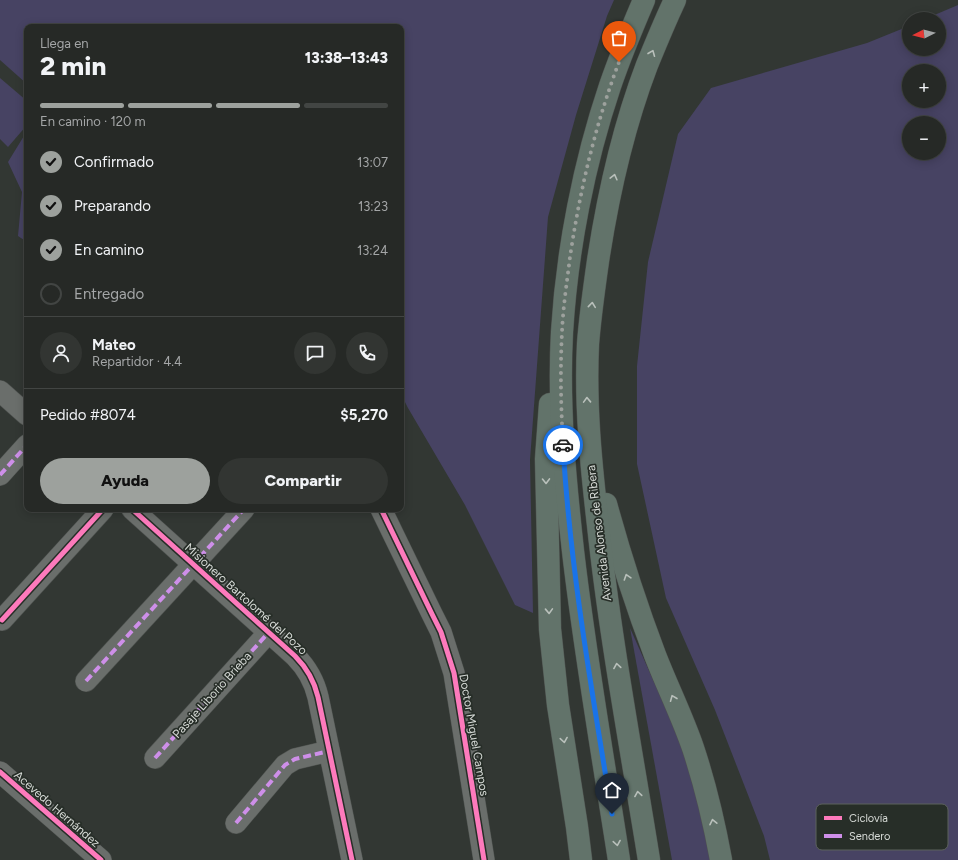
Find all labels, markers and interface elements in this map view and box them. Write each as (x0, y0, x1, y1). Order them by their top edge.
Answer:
north arrow (902, 12, 946, 56)
map controls (902, 12, 946, 160)
pin (602, 21, 636, 62)
icon: bag (608, 27, 630, 49)
text: Llega en (40, 36, 89, 51)
text: 13:38–13:43 (305, 49, 388, 67)
one-way arrow (647, 49, 655, 57)
text: 2 min (40, 50, 106, 82)
button: + (902, 64, 946, 108)
text: En camino · 120 m (40, 114, 146, 129)
button: − (902, 116, 946, 160)
icon: check (40, 151, 62, 173)
text: Confirmado (74, 153, 154, 171)
text: 13:07 (357, 155, 388, 170)
one-way arrow (609, 174, 618, 181)
icon: check (40, 195, 62, 217)
text: Preparando (74, 197, 151, 215)
text: 13:23 (358, 199, 388, 214)
icon: check (40, 239, 62, 261)
text: En camino (74, 241, 144, 259)
text: 13:24 (357, 243, 388, 258)
text: Entregado (74, 285, 144, 303)
one-way arrow (587, 302, 596, 308)
button: person (40, 332, 82, 374)
button: chat (294, 332, 336, 374)
button: phone (346, 332, 388, 374)
text: Mateo (92, 336, 136, 354)
text: Repartidor · 4.4 (92, 354, 182, 369)
one-way arrow (583, 397, 592, 403)
text: Pedido #8074 (40, 406, 136, 424)
text: $5,270 (340, 406, 388, 424)
courier (543, 425, 583, 465)
icon: car (552, 434, 574, 456)
button: Ayuda (40, 458, 210, 504)
button: Compartir (218, 458, 388, 504)
street label: Avenida Alonso de Ribera (584, 464, 614, 602)
one-way arrow (542, 478, 551, 484)
street label: Misionero Bartolomé del Pozo (182, 540, 310, 658)
one-way arrow (624, 573, 632, 580)
one-way arrow (545, 608, 554, 614)
street label: Pasaje Liborio Brieba (170, 649, 254, 741)
one-way arrow (613, 662, 622, 669)
street label: Doctor Miguel Campos (456, 673, 492, 798)
one-way arrow (670, 695, 678, 703)
one-way arrow (559, 737, 568, 743)
street label: Acevedo Hernández (11, 768, 103, 850)
pin (595, 773, 629, 814)
icon: home (601, 779, 623, 801)
one-way arrow (634, 791, 643, 797)
legend (816, 804, 948, 850)
text: Ciclovía (849, 812, 888, 825)
one-way arrow (710, 819, 718, 825)
text: Sendero (849, 830, 890, 843)
one-way arrow (612, 840, 621, 846)

